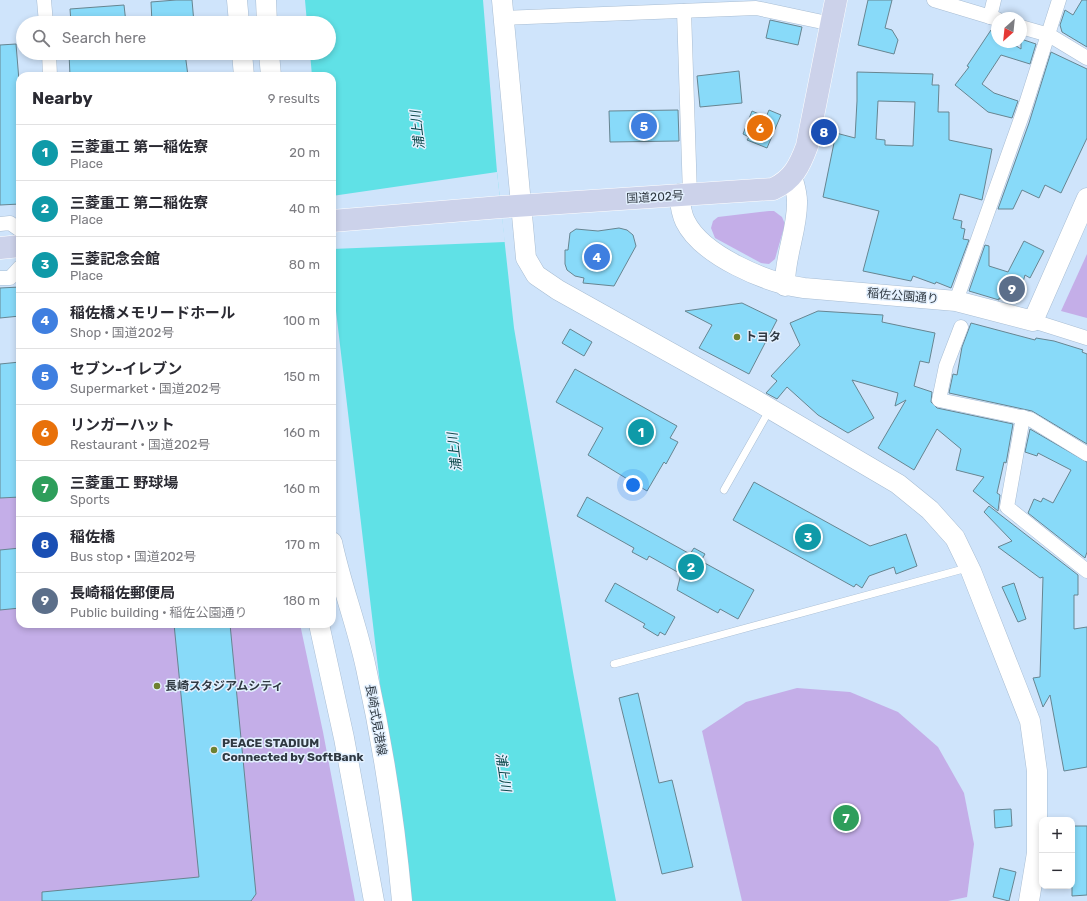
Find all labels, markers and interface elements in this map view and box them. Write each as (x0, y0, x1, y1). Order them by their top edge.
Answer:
north arrow (991, 12, 1027, 48)
search box (16, 16, 336, 60)
icon: search (30, 27, 52, 49)
text: Search here (62, 29, 146, 47)
text: Nearby (32, 88, 93, 108)
text: 9 results (268, 91, 320, 106)
water label: 浦上川 (407, 108, 427, 150)
pin: 5 (631, 111, 657, 141)
pin: 6 (747, 113, 773, 143)
pin: 8 (811, 117, 837, 147)
text: 三菱重工 第一稲佐寮 (70, 138, 208, 156)
text: 1 (42, 145, 48, 160)
text: 20 m (289, 145, 320, 160)
text: Place (70, 156, 103, 171)
street label: 国道202号 (626, 188, 684, 206)
text: 三菱重工 第二稲佐寮 (70, 194, 208, 212)
text: 2 (41, 201, 49, 216)
text: 40 m (289, 201, 320, 216)
text: Place (70, 212, 103, 227)
pin: 4 (584, 242, 610, 272)
text: 三菱記念会館 (70, 250, 160, 268)
text: 3 (41, 257, 49, 272)
text: 80 m (289, 257, 320, 272)
text: Place (70, 268, 103, 283)
pin: 9 (999, 274, 1025, 304)
street label: 稲佐公園通り (867, 286, 939, 306)
text: 稲佐橋メモリードホール (70, 304, 235, 322)
text: 4 (41, 313, 49, 328)
text: 100 m (283, 313, 320, 328)
text: Shop · 国道202号 (70, 325, 174, 340)
place label: トヨタ (745, 330, 781, 344)
marker: トヨタ (732, 332, 742, 342)
text: セブン-イレブン (70, 360, 182, 378)
text: 5 (41, 369, 49, 384)
text: 150 m (284, 369, 320, 384)
text: Supermarket · 国道202号 (70, 381, 221, 396)
text: リンガーハット (70, 416, 175, 434)
pin: 1 (628, 417, 654, 447)
text: 6 (41, 425, 49, 440)
text: 160 m (284, 425, 320, 440)
water label: 浦上川 (444, 430, 464, 472)
text: Restaurant · 国道202号 (70, 437, 210, 452)
text: 三菱重工 野球場 (70, 474, 178, 492)
your location (623, 475, 643, 495)
text: 7 (41, 481, 49, 496)
text: 160 m (284, 481, 320, 496)
text: Sports (70, 492, 110, 507)
pin: 3 (795, 522, 821, 552)
text: 稲佐橋 (70, 528, 115, 546)
text: 8 (41, 537, 49, 552)
text: 170 m (285, 537, 320, 552)
text: Bus stop · 国道202号 (70, 549, 196, 564)
pin: 2 (678, 552, 704, 582)
text: 長崎稲佐郵便局 (70, 584, 175, 602)
text: 9 (41, 593, 49, 608)
text: 180 m (283, 593, 320, 608)
text: Public building · 稲佐公園通り (70, 605, 248, 620)
place label: 長崎スタジアムシティ (165, 679, 283, 693)
marker: 長崎スタジアムシティ (152, 681, 162, 691)
street label: 長崎式見港線 (363, 683, 389, 757)
place label: PEACE STADIUM Connected by SoftBank (222, 736, 363, 764)
marker: PEACE STADIUM Connected by SoftBank (209, 745, 219, 755)
water label: 浦上川 (493, 752, 514, 794)
pin: 7 (833, 803, 859, 833)
map controls (1039, 817, 1075, 889)
button: + (1039, 817, 1075, 853)
button: − (1039, 853, 1075, 889)

